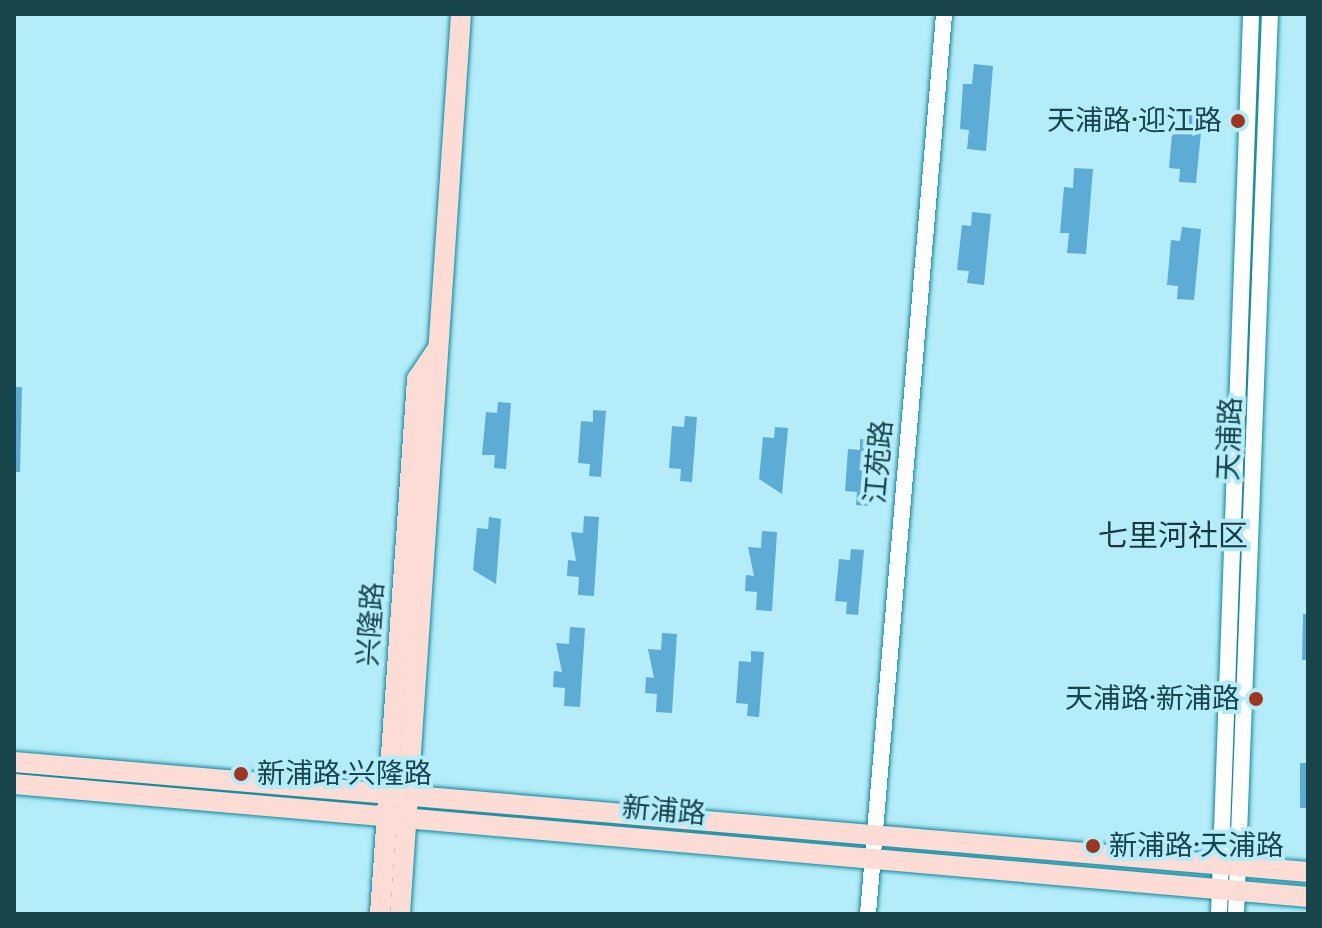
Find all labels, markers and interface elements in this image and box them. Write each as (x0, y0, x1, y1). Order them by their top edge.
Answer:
place label: 天浦路·迎江路 (1047, 104, 1222, 138)
marker: 天浦路·迎江路 (1229, 112, 1247, 130)
street label: 天浦路 (1212, 396, 1248, 482)
street label: 江苑路 (859, 419, 899, 505)
district label: 七里河社区 (1098, 518, 1248, 554)
street label: 兴隆路 (351, 581, 391, 667)
place label: 天浦路·新浦路 (1065, 682, 1240, 716)
marker: 天浦路·新浦路 (1247, 690, 1265, 708)
place label: 新浦路·兴隆路 (257, 757, 432, 791)
marker: 新浦路·兴隆路 (232, 765, 250, 783)
street label: 新浦路 (621, 791, 707, 831)
place label: 新浦路·天浦路 (1109, 829, 1284, 863)
marker: 新浦路·天浦路 (1084, 837, 1102, 855)

